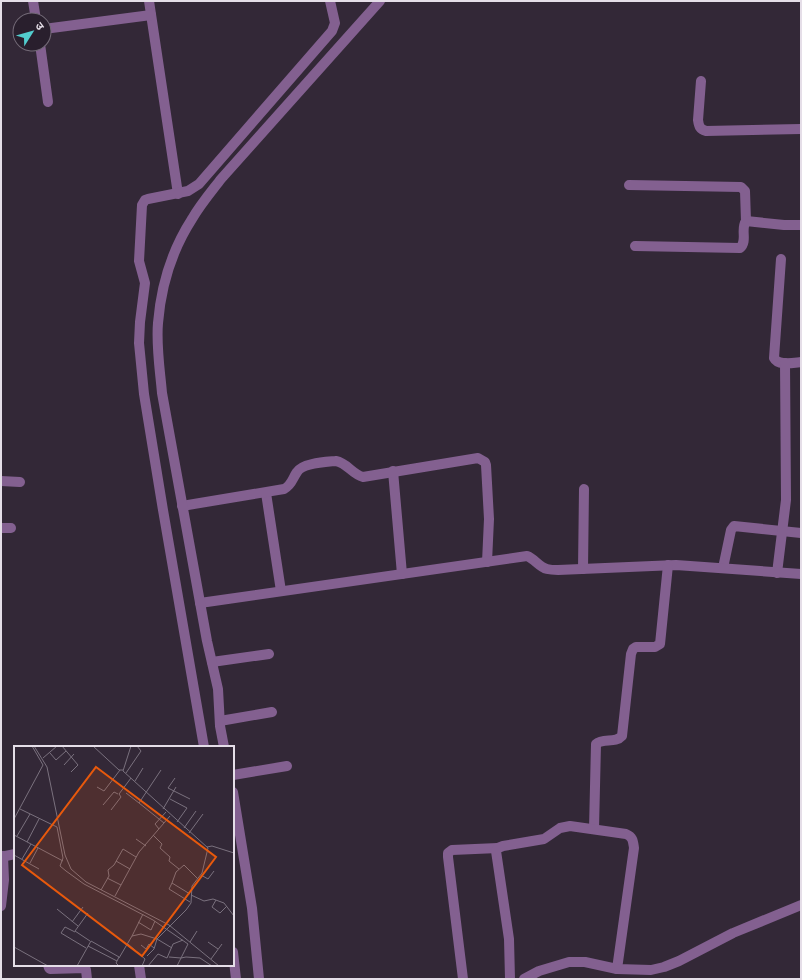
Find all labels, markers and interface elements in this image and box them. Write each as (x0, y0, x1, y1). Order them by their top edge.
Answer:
north arrow (12, 12, 52, 52)
text: उ (32, 20, 47, 33)
inset map (14, 746, 234, 966)

